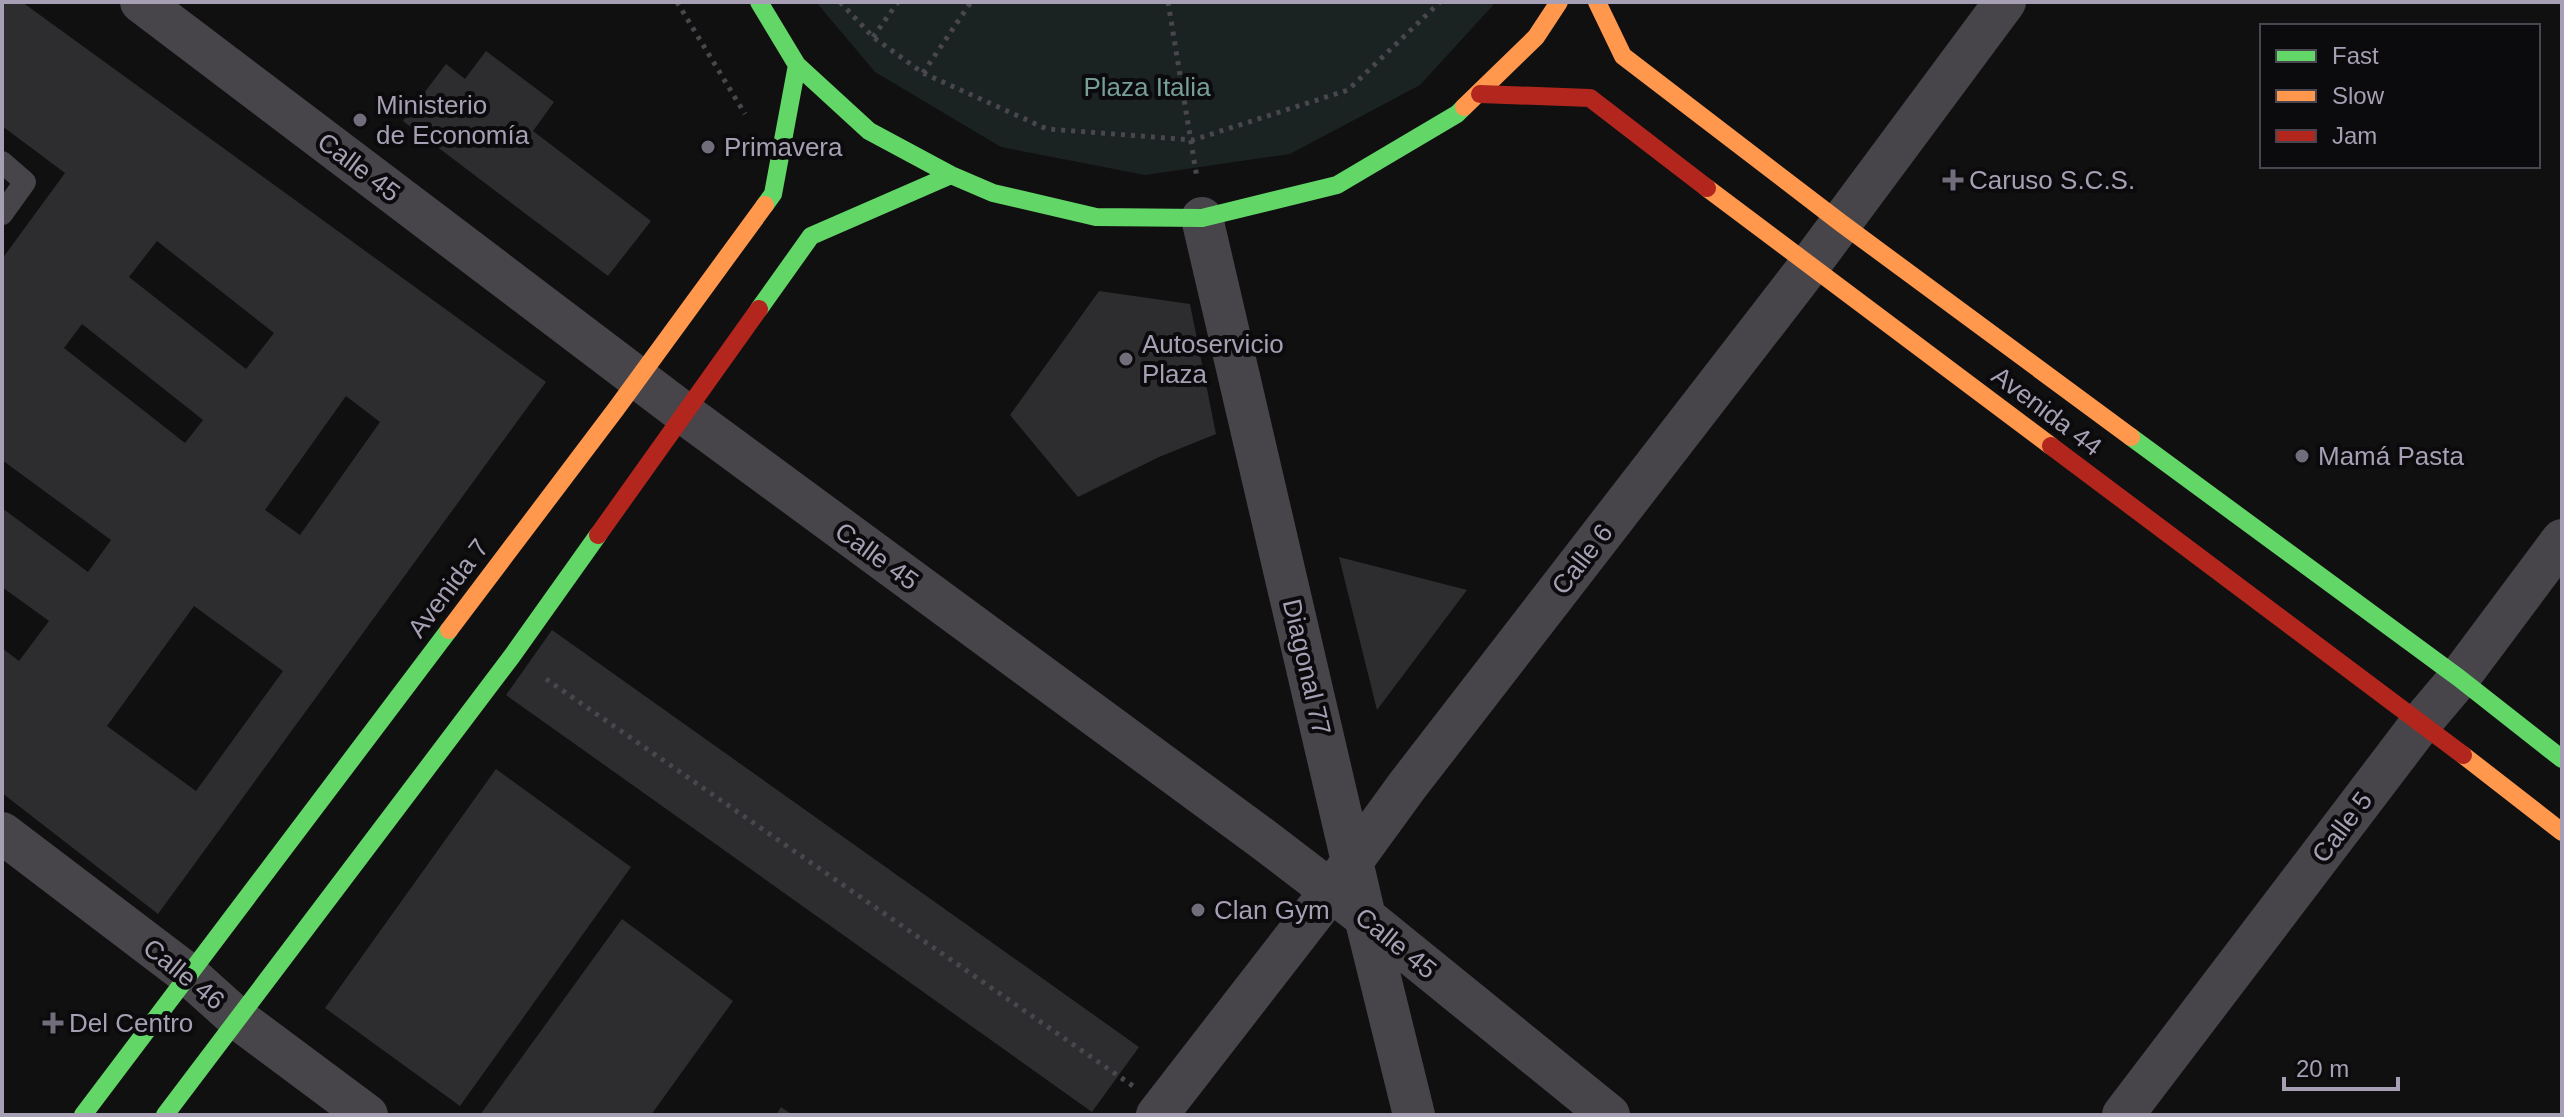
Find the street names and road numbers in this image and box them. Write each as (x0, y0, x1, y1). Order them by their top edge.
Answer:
street label: Calle 45 (312, 126, 406, 208)
street label: Avenida 44 (1986, 360, 2108, 462)
street label: Calle 45 (830, 516, 924, 596)
street label: Calle 6 (1545, 518, 1619, 600)
street label: Avenida 7 (401, 533, 495, 643)
street label: Diagonal 77 (1277, 596, 1337, 738)
street label: Calle 5 (2306, 786, 2378, 868)
street label: Calle 45 (1349, 901, 1443, 985)
street label: Calle 46 (137, 932, 231, 1016)

